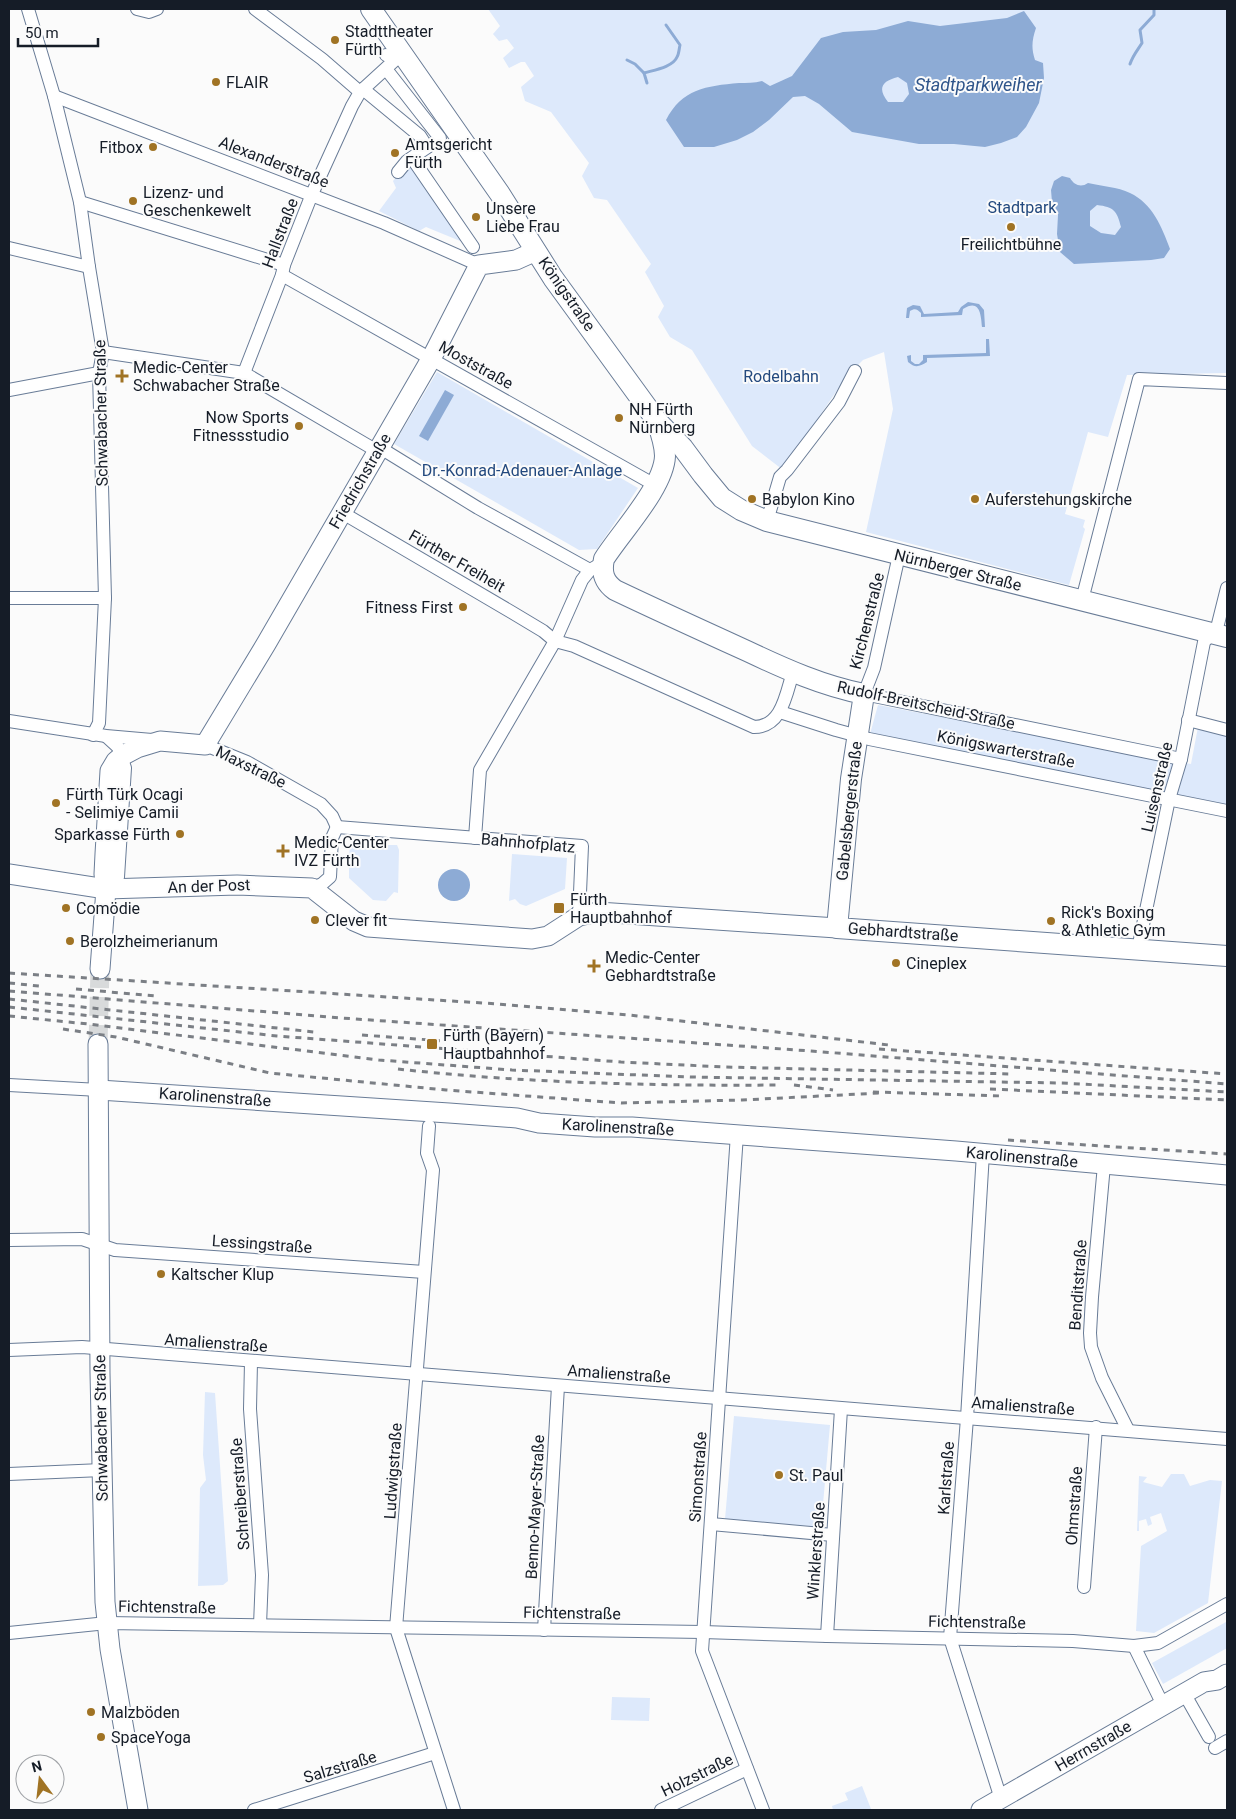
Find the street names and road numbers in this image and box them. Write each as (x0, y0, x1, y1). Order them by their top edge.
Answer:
street label: Alexanderstraße (216, 132, 332, 192)
street label: Hallstraße (258, 195, 302, 271)
street label: Königstraße (535, 253, 599, 335)
street label: Moststraße (436, 337, 516, 393)
street label: Schwabacher Straße (90, 339, 112, 487)
street label: Friedrichstraße (325, 430, 395, 532)
street label: Fürther Freiheit (406, 526, 508, 596)
street label: Nürnberger Straße (892, 545, 1024, 595)
street label: Kirchenstraße (846, 571, 888, 671)
street label: Rudolf-Breitscheid-Straße (835, 677, 1017, 733)
street label: Königswarterstraße (936, 726, 1076, 772)
street label: Gabelsbergerstraße (832, 740, 866, 882)
street label: Luisenstraße (1137, 740, 1177, 834)
street label: Maxstraße (213, 742, 289, 792)
street label: Bahnhofplatz (480, 829, 576, 857)
street label: An der Post (167, 875, 251, 897)
street label: Gebhardtstraße (847, 919, 959, 945)
street label: Karolinenstraße (158, 1084, 272, 1110)
street label: Karolinenstraße (561, 1115, 675, 1139)
street label: Karolinenstraße (965, 1143, 1079, 1171)
street label: Lessingstraße (211, 1231, 313, 1257)
street label: Benditstraße (1065, 1239, 1091, 1331)
street label: Amalienstraße (164, 1330, 268, 1356)
street label: Schwabacher Straße (90, 1354, 112, 1502)
street label: Amalienstraße (567, 1361, 671, 1387)
street label: Amalienstraße (971, 1393, 1075, 1419)
street label: Ludwigstraße (380, 1422, 406, 1520)
street label: Simonstraße (685, 1431, 711, 1523)
street label: Benno-Mayer-Straße (522, 1434, 548, 1580)
street label: Schreiberstraße (227, 1437, 253, 1551)
street label: Karlstraße (934, 1441, 958, 1515)
street label: Ohmstraße (1062, 1466, 1086, 1546)
street label: Winklerstraße (803, 1501, 829, 1601)
street label: Fichtenstraße (118, 1597, 216, 1617)
street label: Fichtenstraße (523, 1603, 621, 1623)
street label: Fichtenstraße (928, 1612, 1026, 1632)
street label: Herrnstraße (1051, 1717, 1135, 1775)
street label: Salzstraße (301, 1747, 379, 1787)
street label: Holzstraße (658, 1749, 736, 1801)

